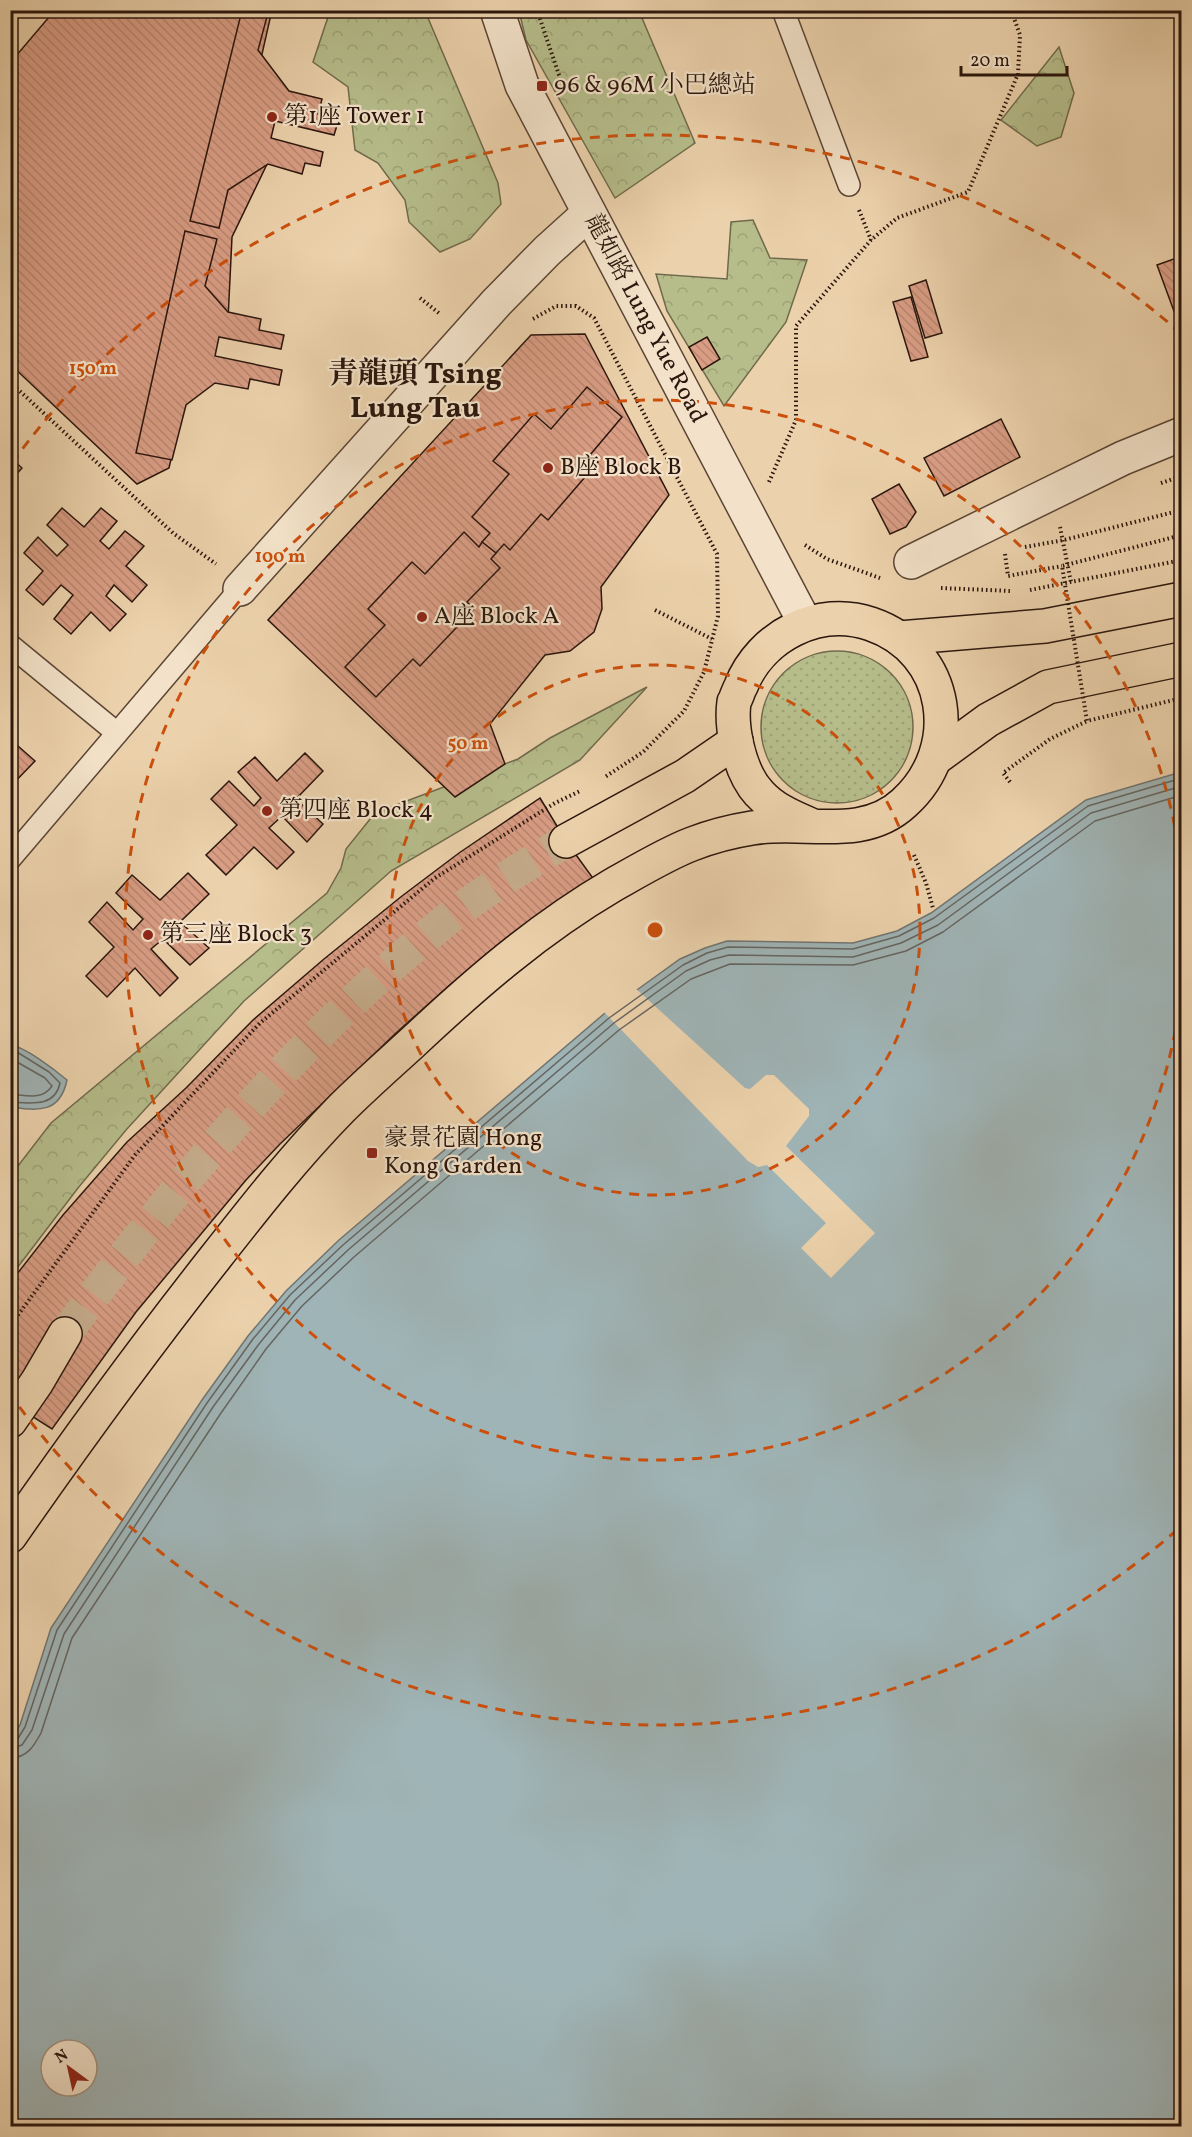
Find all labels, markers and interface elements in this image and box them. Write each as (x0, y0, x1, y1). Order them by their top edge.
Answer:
scale bar (961, 39, 1068, 77)
text: 20 m (970, 49, 1010, 74)
place label: 96 & 96M 小巴總站 (554, 69, 756, 103)
marker: 96 & 96M 小巴總站 (535, 79, 549, 93)
place label: 第1座 Tower 1 (284, 100, 425, 134)
marker: 第1座 Tower 1 (265, 110, 279, 124)
street label: 龍如路 Lung Yue Road (575, 208, 715, 430)
district label: 青龍頭 Tsing Lung Tau (328, 354, 502, 430)
text: 150 m (69, 357, 117, 382)
place label: B座 Block B (560, 451, 682, 485)
marker: B座 Block B (541, 461, 555, 475)
text: 100 m (255, 545, 305, 570)
place label: A座 Block A (434, 600, 560, 634)
marker: A座 Block A (415, 610, 429, 624)
text: 50 m (448, 732, 488, 757)
place label: 第四座 Block 4 (279, 794, 433, 828)
marker: 第四座 Block 4 (260, 804, 274, 818)
place label: 第三座 Block 3 (160, 918, 312, 952)
centre of rings (645, 920, 665, 940)
marker: 第三座 Block 3 (141, 928, 155, 942)
place label: 豪景花園 Hong Kong Garden (384, 1122, 542, 1184)
marker: 豪景花園 Hong Kong Garden (365, 1146, 379, 1160)
north arrow (39, 2038, 99, 2098)
text: N (51, 2045, 73, 2069)

